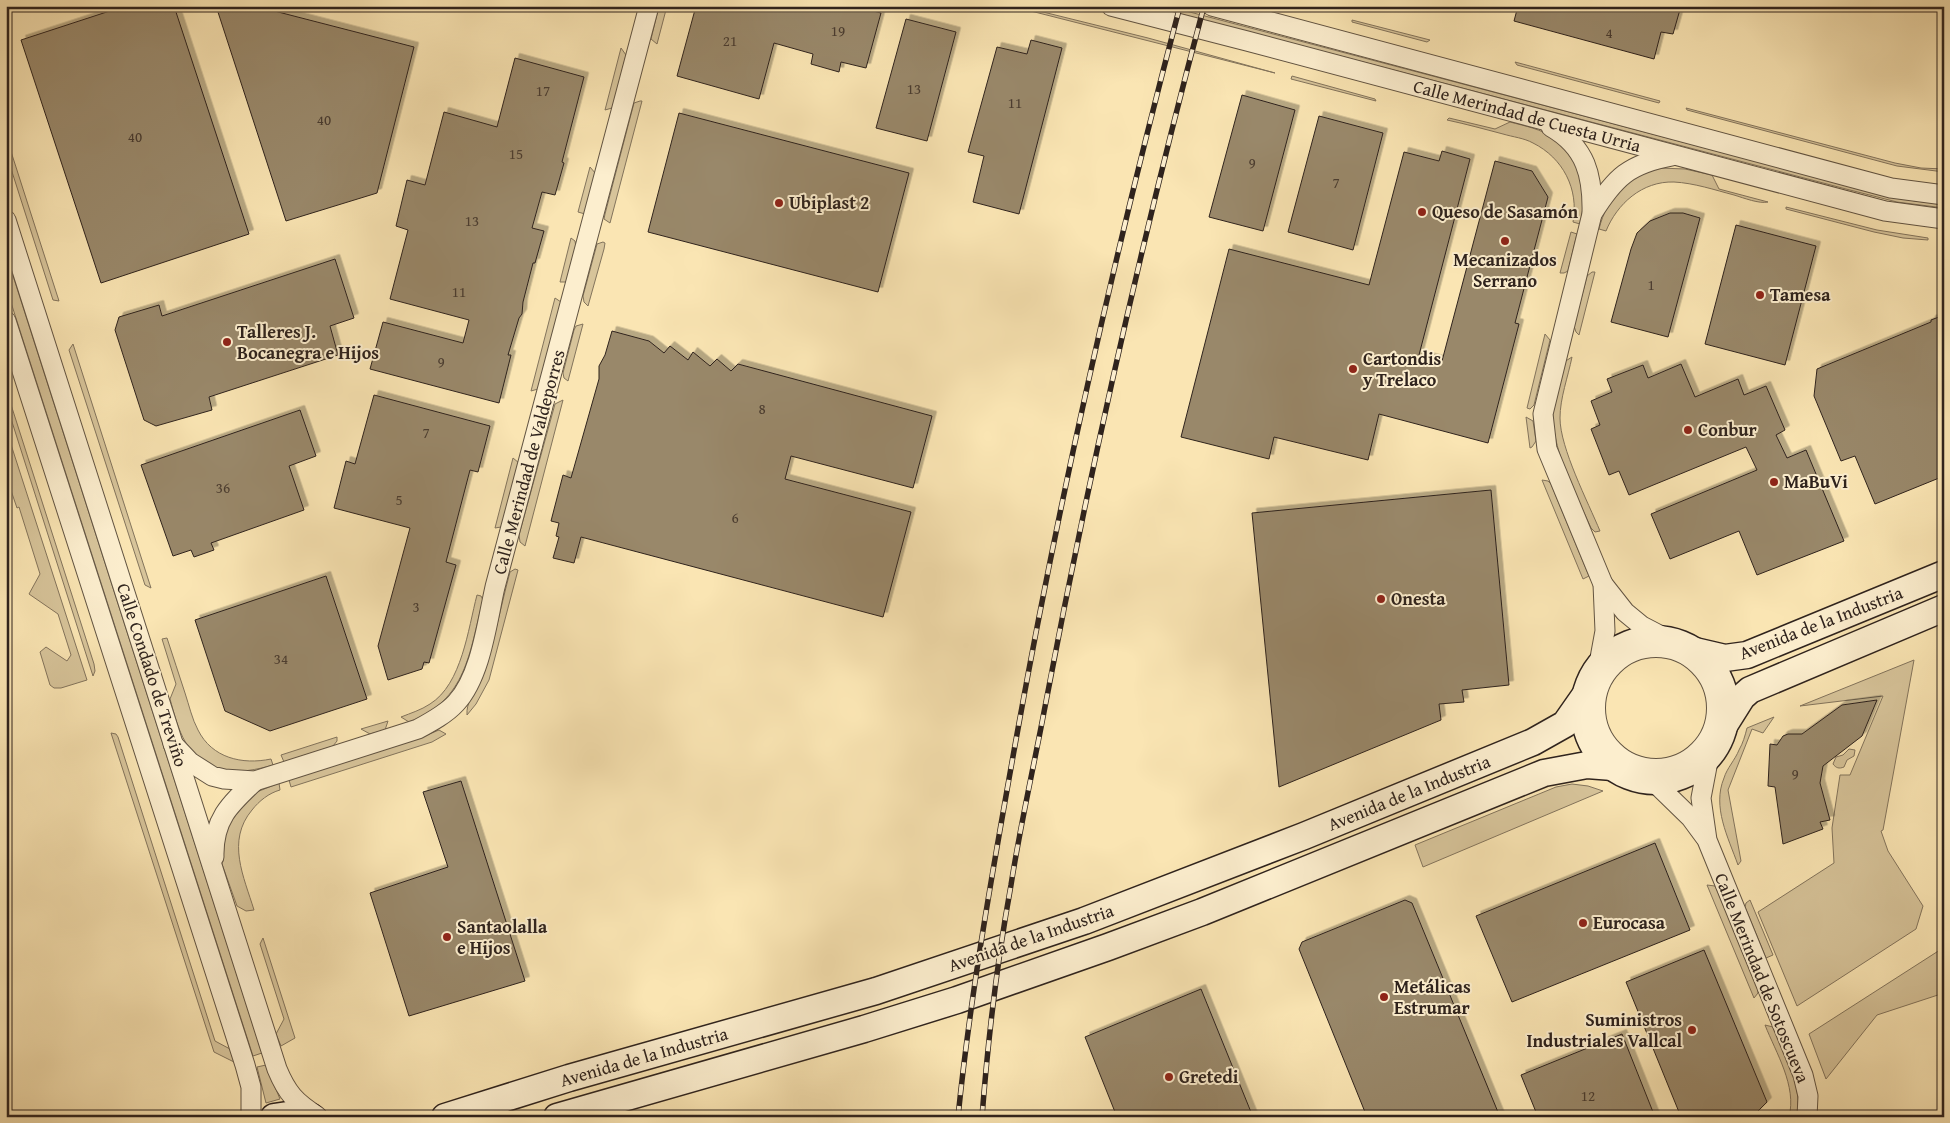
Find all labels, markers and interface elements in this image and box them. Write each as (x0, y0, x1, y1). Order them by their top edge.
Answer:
house number: 19 (831, 20, 845, 41)
house number: 4 (1605, 22, 1613, 43)
house number: 21 (723, 30, 737, 51)
street label: Calle Merindad de Cuesta Urria (1410, 72, 1644, 159)
house number: 13 (907, 78, 921, 99)
house number: 17 (536, 80, 550, 101)
house number: 11 (1008, 92, 1022, 113)
house number: 40 (317, 109, 331, 130)
house number: 40 (128, 126, 142, 147)
house number: 15 (509, 143, 523, 164)
house number: 9 (1248, 152, 1256, 173)
house number: 7 (1332, 172, 1340, 193)
place label: Ubiplast 2 (789, 189, 869, 216)
marker: Ubiplast 2 (773, 197, 785, 209)
place label: Queso de Sasamón (1432, 198, 1579, 225)
marker: Queso de Sasamón (1416, 206, 1428, 218)
house number: 13 (465, 210, 479, 231)
marker: Mecanizados Serrano (1499, 235, 1511, 247)
place label: Mecanizados Serrano (1453, 246, 1557, 294)
house number: 1 (1647, 274, 1655, 295)
house number: 11 (452, 281, 466, 302)
place label: Tamesa (1770, 281, 1831, 308)
marker: Tamesa (1754, 289, 1766, 301)
place label: Talleres J. Bocanegra e Hijos (237, 318, 379, 366)
marker: Talleres J. Bocanegra e Hijos (221, 336, 233, 348)
place label: Cartondis y Trelaco (1362, 345, 1442, 393)
street label: Calle Merindad de Valdeporres (485, 346, 572, 577)
house number: 9 (437, 351, 445, 372)
marker: Cartondis y Trelaco (1347, 363, 1359, 375)
house number: 8 (758, 398, 766, 419)
place label: Conbur (1698, 416, 1758, 443)
house number: 7 (422, 422, 430, 443)
marker: Conbur (1682, 424, 1694, 436)
place label: MaBuVi (1784, 468, 1848, 495)
marker: MaBuVi (1768, 476, 1780, 488)
house number: 36 (216, 477, 230, 498)
house number: 5 (395, 489, 403, 510)
house number: 6 (731, 507, 739, 528)
street label: Calle Condado de Treviño (110, 579, 195, 770)
street label: Avenida de la Industria (1735, 579, 1907, 666)
place label: Onesta (1391, 585, 1446, 612)
marker: Onesta (1375, 593, 1387, 605)
house number: 3 (412, 596, 420, 617)
house number: 34 (274, 648, 288, 669)
street label: Avenida de la Industria (1323, 747, 1495, 838)
house number: 9 (1791, 763, 1799, 784)
street label: Calle Merindad de Sotoscueva (1708, 869, 1817, 1087)
street label: Avenida de la Industria (945, 896, 1118, 978)
place label: Eurocasa (1593, 909, 1666, 936)
place label: Santaolalla e Hijos (457, 913, 548, 961)
marker: Eurocasa (1577, 917, 1589, 929)
marker: Santaolalla e Hijos (441, 931, 453, 943)
place label: Metálicas Estrumar (1394, 973, 1471, 1021)
marker: Metálicas Estrumar (1378, 991, 1390, 1003)
place label: Suministros Industriales Vallcal (1526, 1006, 1682, 1054)
street label: Avenida de la Industria (557, 1020, 731, 1093)
marker: Suministros Industriales Vallcal (1686, 1024, 1698, 1036)
place label: Gretedi (1179, 1063, 1239, 1090)
marker: Gretedi (1163, 1071, 1175, 1083)
house number: 12 (1581, 1085, 1595, 1106)

